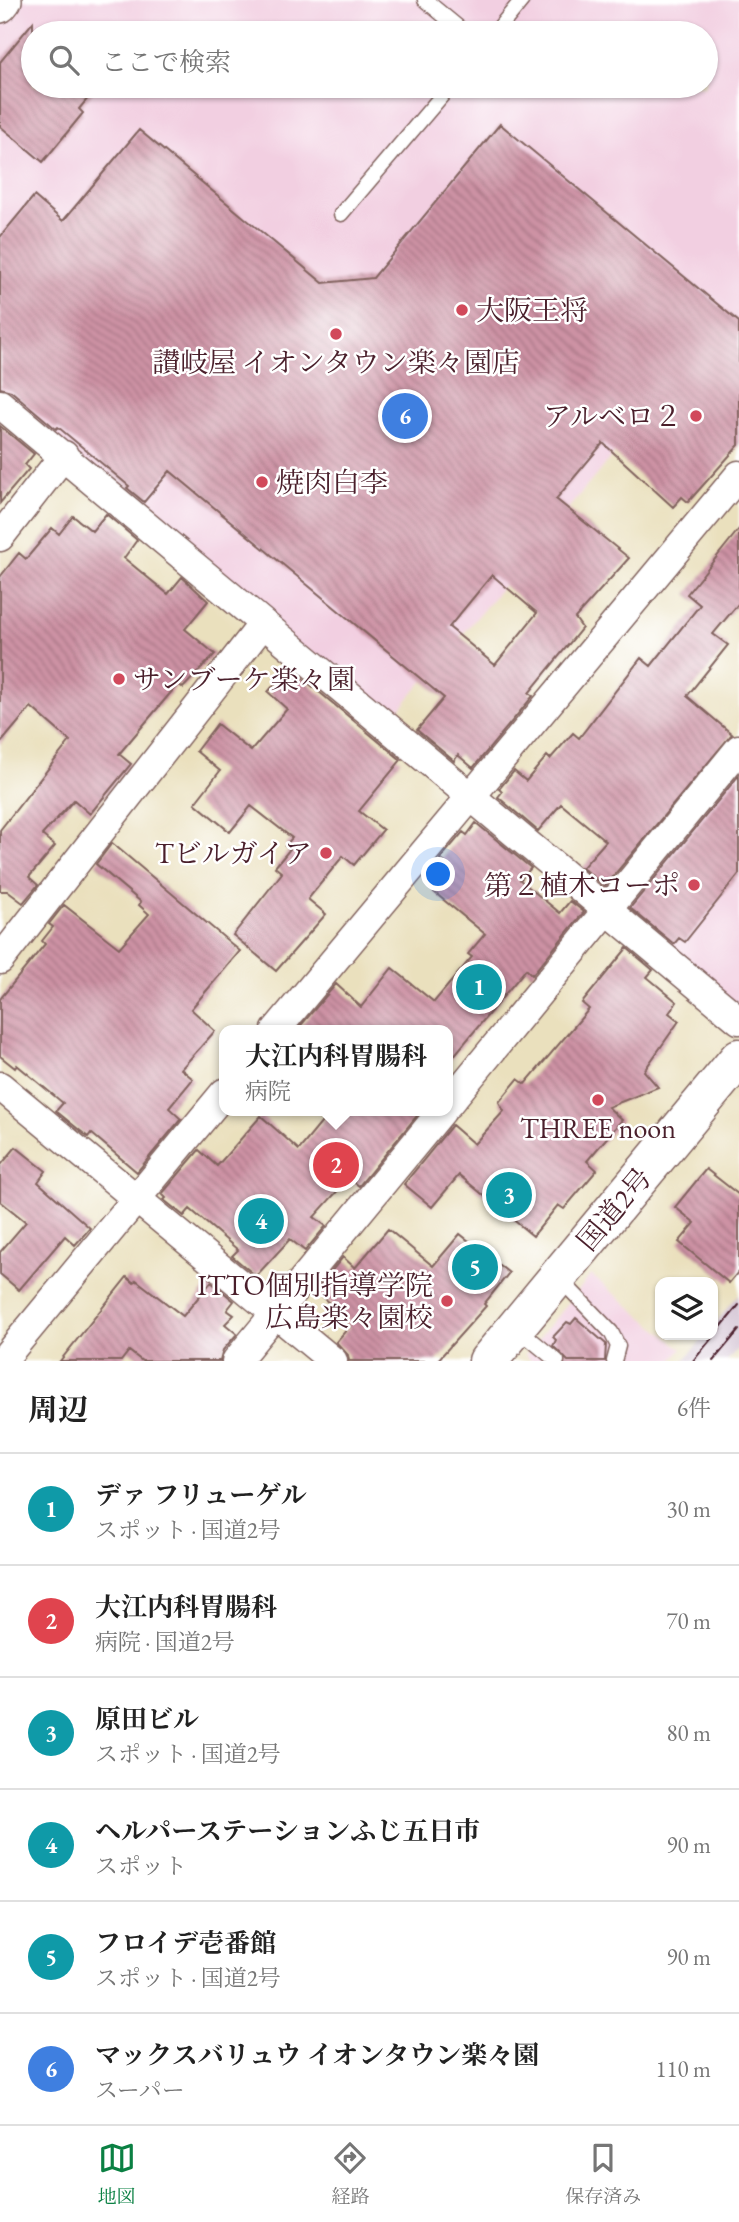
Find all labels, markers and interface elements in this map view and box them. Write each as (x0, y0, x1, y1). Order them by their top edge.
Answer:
search box (21, 21, 718, 98)
icon: search (45, 41, 83, 79)
text: ここで検索 (101, 45, 231, 79)
place label: 大阪王将 (476, 292, 588, 328)
marker: 大阪王将 (454, 302, 470, 318)
marker: 讃岐屋 イオンタウン楽々園店 (328, 326, 344, 342)
place label: 讃岐屋 イオンタウン楽々園店 (152, 344, 520, 380)
pin: 6 (382, 390, 428, 442)
place label: アルベロ２ (543, 398, 682, 434)
marker: アルベロ２ (688, 408, 704, 424)
place label: 焼肉白李 (276, 464, 388, 500)
marker: 焼肉白李 (254, 474, 270, 490)
place label: サンブーケ楽々園 (133, 661, 355, 697)
marker: サンブーケ楽々園 (111, 671, 127, 687)
place label: Tビルガイア (155, 835, 312, 871)
marker: Tビルガイア (318, 845, 334, 861)
your location (421, 857, 455, 891)
place label: 第２植木コーポ (484, 867, 680, 903)
marker: 第２植木コーポ (686, 877, 702, 893)
pin: 1 (456, 961, 502, 1013)
popup (219, 1025, 453, 1116)
text: 大江内科胃腸科 (245, 1039, 427, 1073)
text: 病院 (245, 1076, 291, 1106)
marker: THREE noon (590, 1092, 606, 1108)
place label: THREE noon (520, 1110, 676, 1146)
pin: 2 (313, 1139, 359, 1191)
street label: 国道2号 (569, 1160, 659, 1258)
pin: 3 (486, 1169, 532, 1221)
pin: 4 (238, 1195, 284, 1247)
pin: 5 (452, 1241, 498, 1293)
place label: ITTO個別指導学院 広島楽々園校 (197, 1267, 433, 1335)
map controls (655, 1277, 718, 1340)
button: layers (655, 1277, 718, 1340)
marker: ITTO個別指導学院 広島楽々園校 (439, 1293, 455, 1309)
text: 周辺 (28, 1390, 88, 1429)
text: 6件 (677, 1393, 711, 1423)
text: デァ フリューゲル (95, 1478, 307, 1512)
text: 1 (45, 1494, 57, 1524)
text: 30 m (666, 1494, 711, 1524)
text: スポット · 国道2号 (95, 1515, 281, 1545)
text: 大江内科胃腸科 (95, 1590, 277, 1624)
text: 2 (45, 1606, 57, 1636)
text: 70 m (666, 1606, 711, 1636)
text: 病院 · 国道2号 (95, 1627, 235, 1657)
text: 原田ビル (95, 1702, 199, 1736)
text: 3 (45, 1718, 57, 1748)
text: 80 m (666, 1718, 711, 1748)
text: スポット · 国道2号 (95, 1739, 281, 1769)
text: ヘルパーステーションふじ五日市 (95, 1814, 480, 1848)
text: 4 (45, 1830, 57, 1860)
text: 90 m (666, 1830, 711, 1860)
text: スポット (95, 1851, 187, 1881)
text: フロイデ壱番館 (95, 1926, 276, 1960)
text: 5 (45, 1942, 57, 1972)
text: 90 m (666, 1942, 711, 1972)
text: スポット · 国道2号 (95, 1963, 281, 1993)
text: マックスバリュウ イオンタウン楽々園 (95, 2038, 539, 2072)
text: 6 (45, 2054, 57, 2084)
text: 110 m (655, 2054, 711, 2084)
text: スーパー (95, 2075, 185, 2105)
tab: 地図 (98, 2139, 136, 2209)
tab: 経路 (331, 2139, 369, 2209)
tab: 保存済み (565, 2139, 641, 2209)

